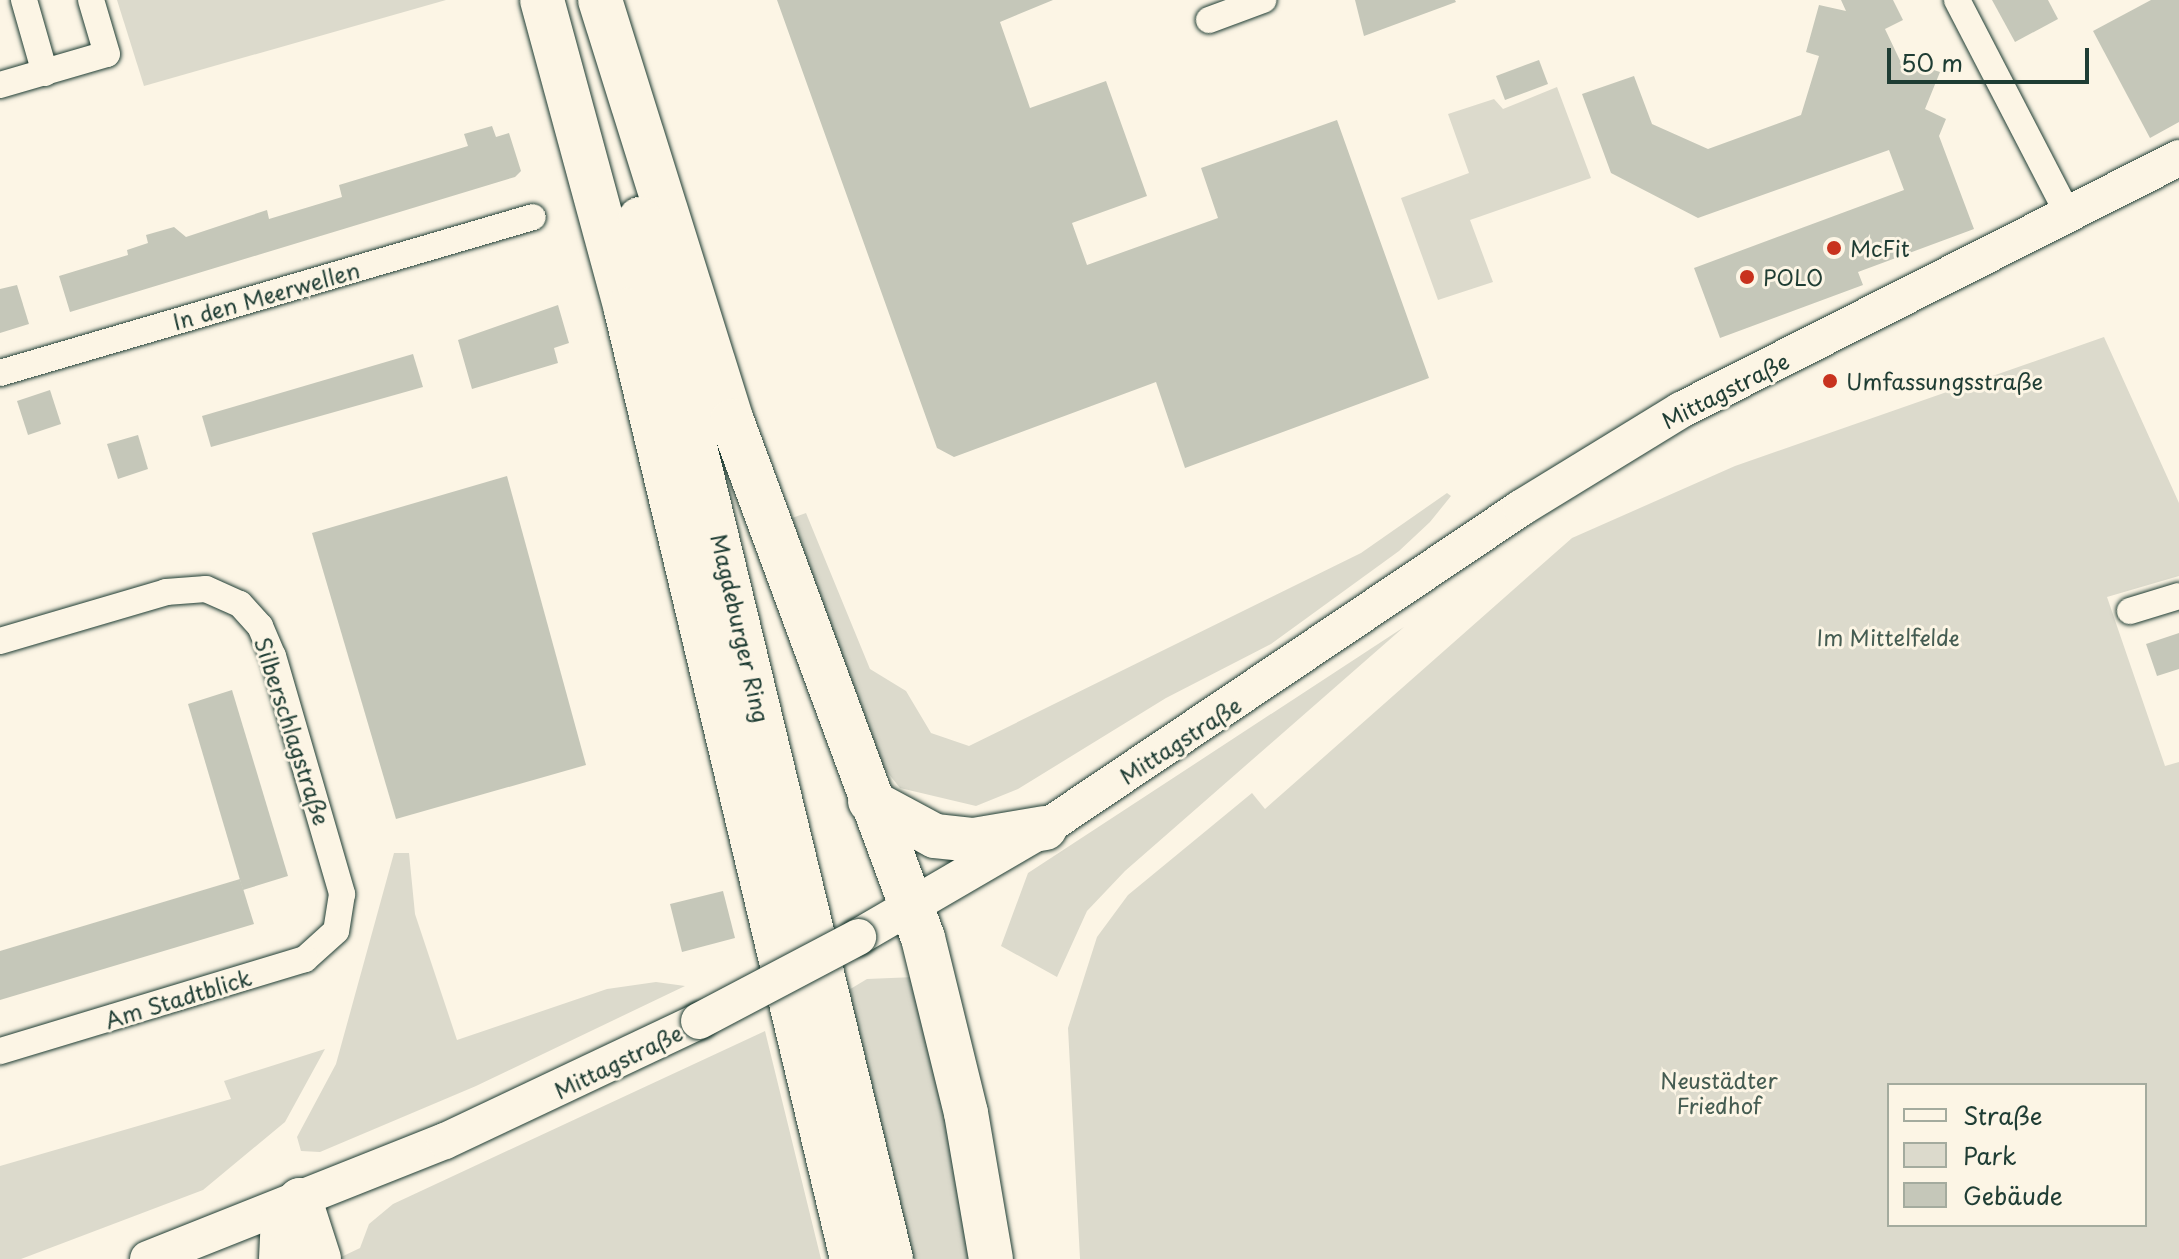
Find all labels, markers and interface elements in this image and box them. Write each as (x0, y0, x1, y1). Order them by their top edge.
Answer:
scale bar (1891, 32, 2093, 82)
text: 50 m (1901, 44, 1963, 80)
place label: McFit (1850, 235, 1910, 261)
marker: McFit (1825, 239, 1843, 257)
street label: In den Meerwellen (169, 256, 363, 334)
place label: POLO (1763, 264, 1823, 290)
marker: POLO (1738, 268, 1756, 286)
street label: Mittagstraße (1657, 347, 1793, 433)
place label: Umfassungsstraße (1846, 368, 2043, 394)
marker: Umfassungsstraße (1821, 372, 1839, 390)
street label: Magdeburger Ring (706, 531, 776, 725)
park label: Im Mittelfelde (1814, 624, 1962, 650)
street label: Silberschlagstraße (250, 634, 336, 828)
street label: Mittagstraße (1114, 691, 1246, 789)
street label: Am Stadtblick (102, 963, 254, 1033)
street label: Mittagstraße (550, 1019, 686, 1103)
park label: Neustädter Friedhof (1660, 1066, 1778, 1118)
legend (1887, 1083, 2147, 1227)
text: Straße (1963, 1097, 2042, 1133)
text: Park (1963, 1137, 2017, 1173)
text: Gebäude (1963, 1177, 2063, 1213)

